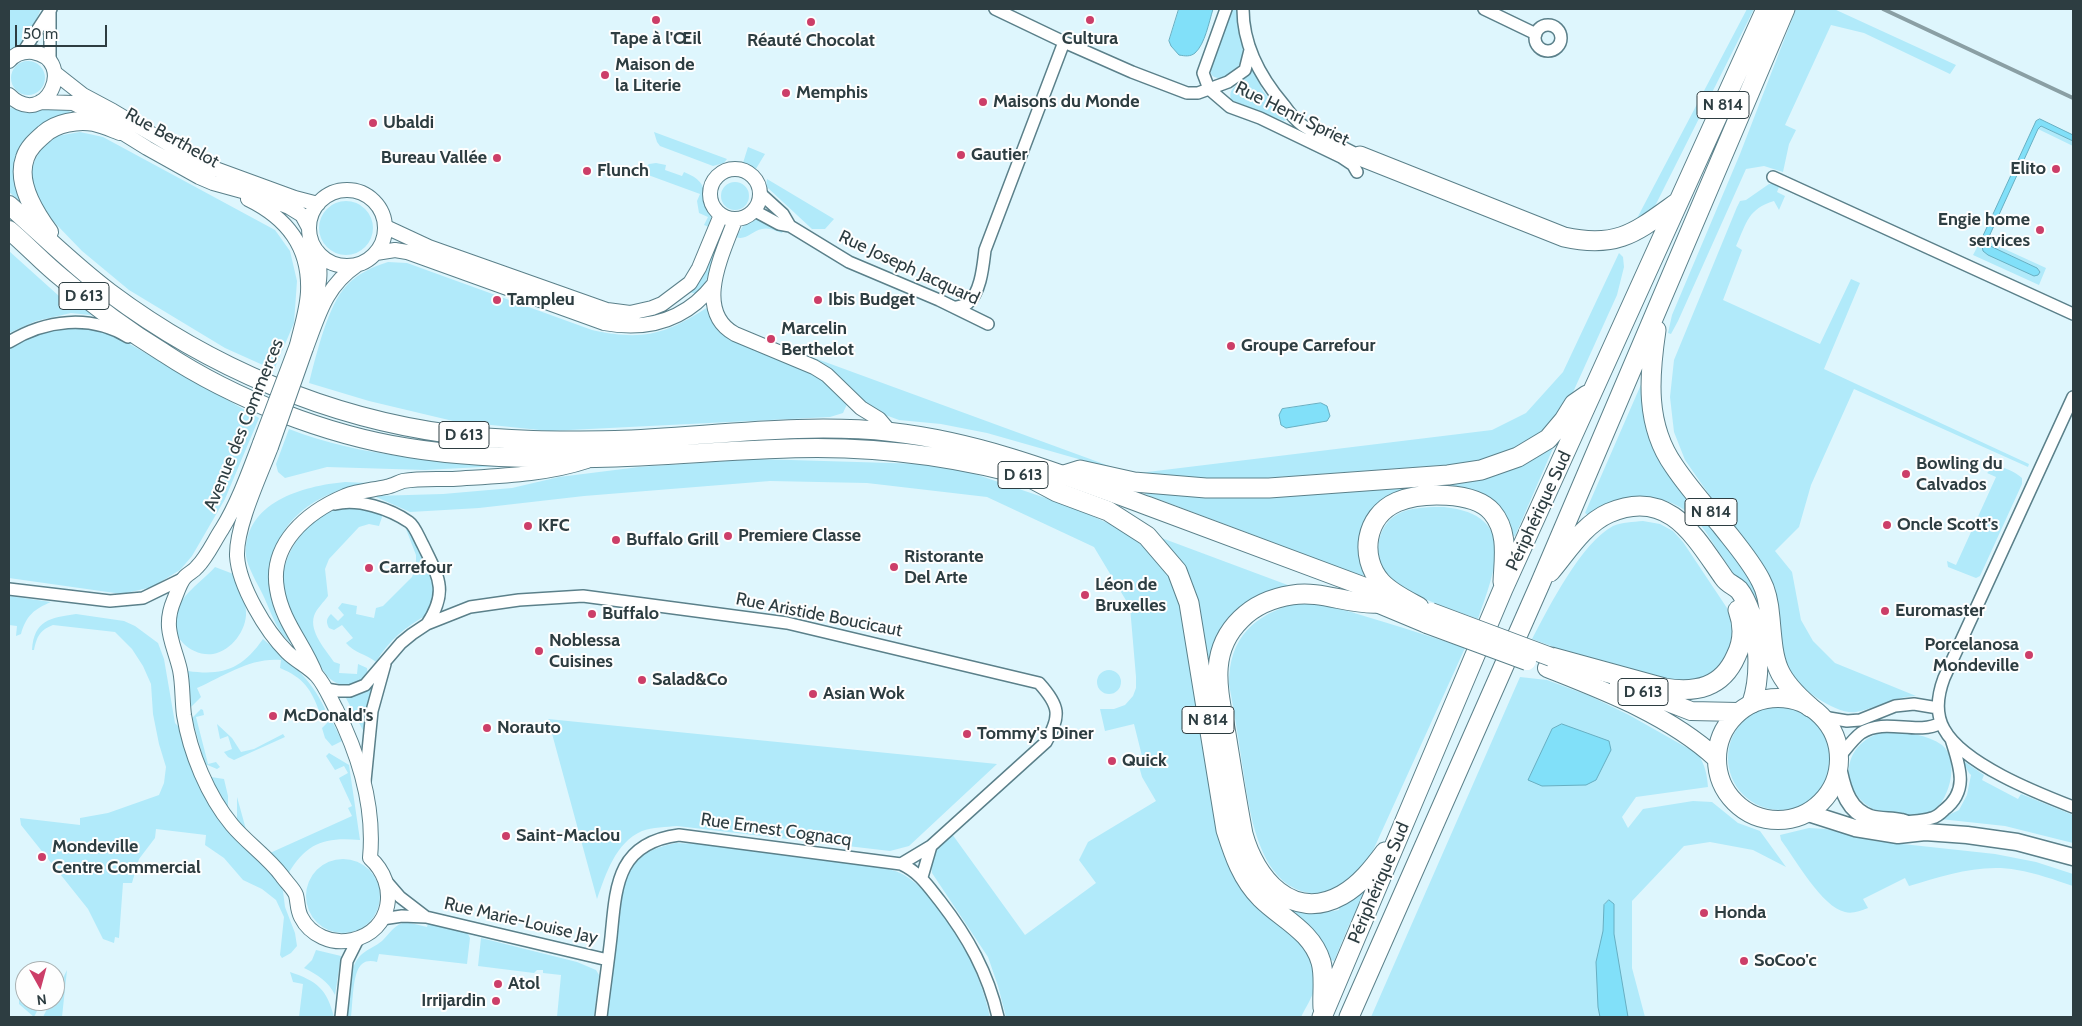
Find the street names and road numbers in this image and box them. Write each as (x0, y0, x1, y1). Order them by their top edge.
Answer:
street label: Rue Henri Spriet (1232, 77, 1352, 151)
road number: N 814 (1697, 92, 1749, 118)
street label: Rue Berthelot (121, 103, 223, 173)
street label: Rue Joseph Jacquard (835, 226, 983, 310)
road number: D 613 (59, 282, 109, 310)
street label: Avenue des Commerces (200, 336, 288, 514)
road number: D 613 (439, 422, 489, 448)
street label: Périphérique Sud (1502, 448, 1576, 574)
road number: D 613 (998, 462, 1048, 488)
road number: N 814 (1685, 498, 1737, 526)
street label: Rue Aristide Boucicaut (734, 588, 904, 642)
road number: D 613 (1618, 679, 1668, 706)
road number: N 814 (1182, 706, 1234, 734)
street label: Rue Ernest Cognacq (699, 809, 853, 851)
street label: Périphérique Sud (1344, 819, 1414, 947)
street label: Rue Marie-Louise Jay (442, 893, 600, 949)

